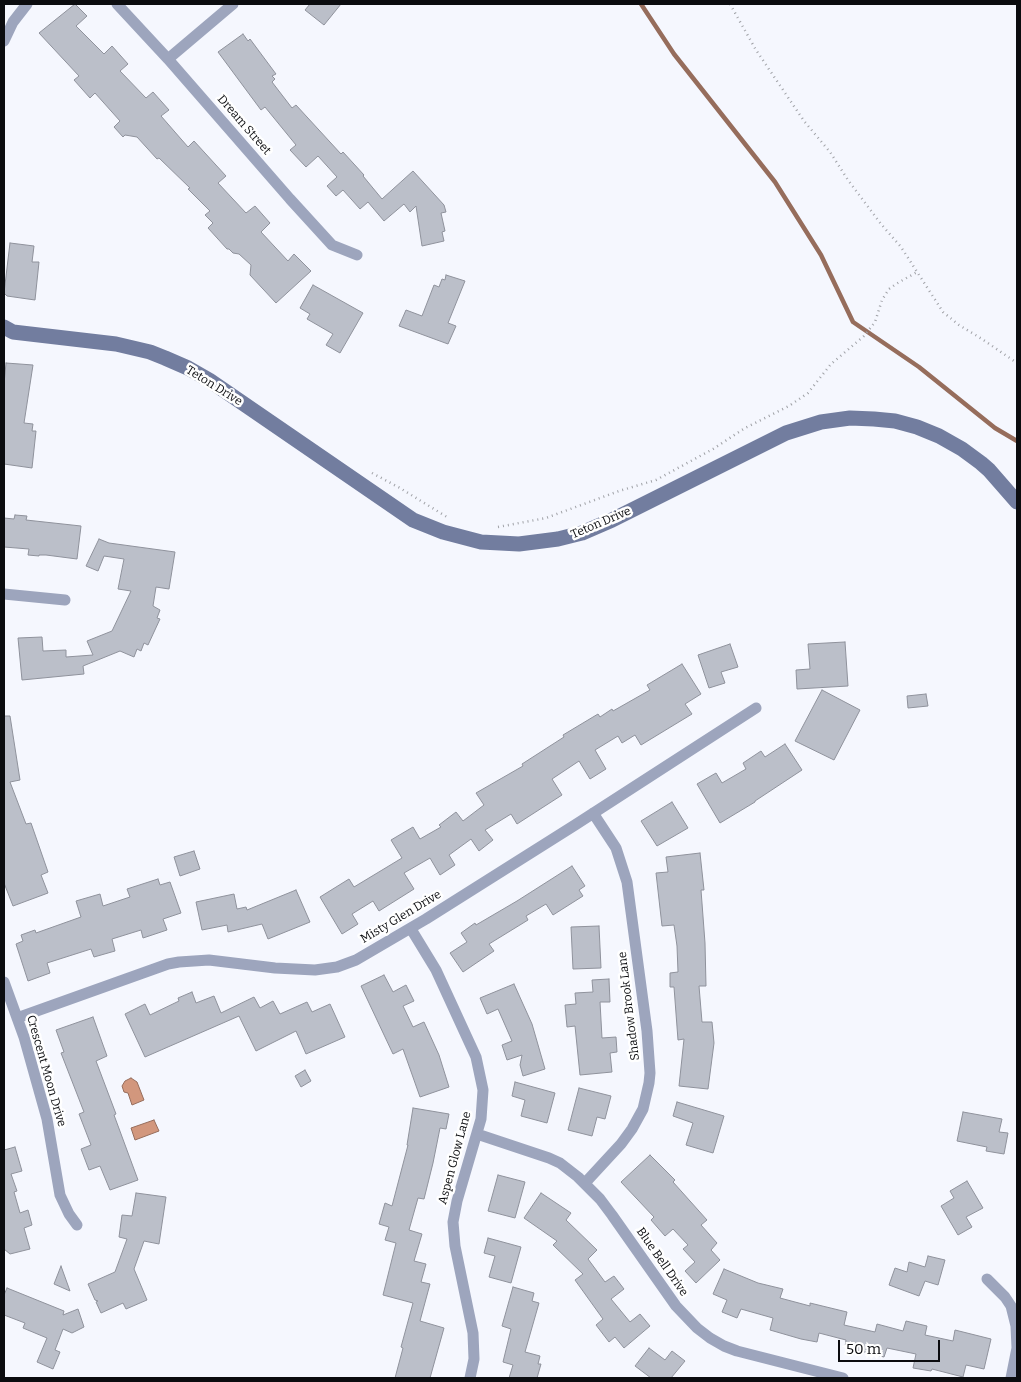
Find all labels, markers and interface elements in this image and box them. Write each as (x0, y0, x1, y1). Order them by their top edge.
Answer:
street label: Dream Street (214, 92, 274, 158)
street label: Teton Drive (183, 363, 245, 409)
street label: Teton Drive (569, 504, 633, 542)
street label: Misty Glen Drive (358, 887, 444, 947)
street label: Shadow Brook Lane (615, 951, 643, 1061)
street label: Crescent Moon Drive (23, 1014, 69, 1128)
street label: Aspen Glow Lane (436, 1110, 474, 1206)
street label: Blue Bell Drive (633, 1225, 691, 1299)
scale bar (841, 1330, 944, 1362)
text: 50 m (846, 1340, 881, 1358)

